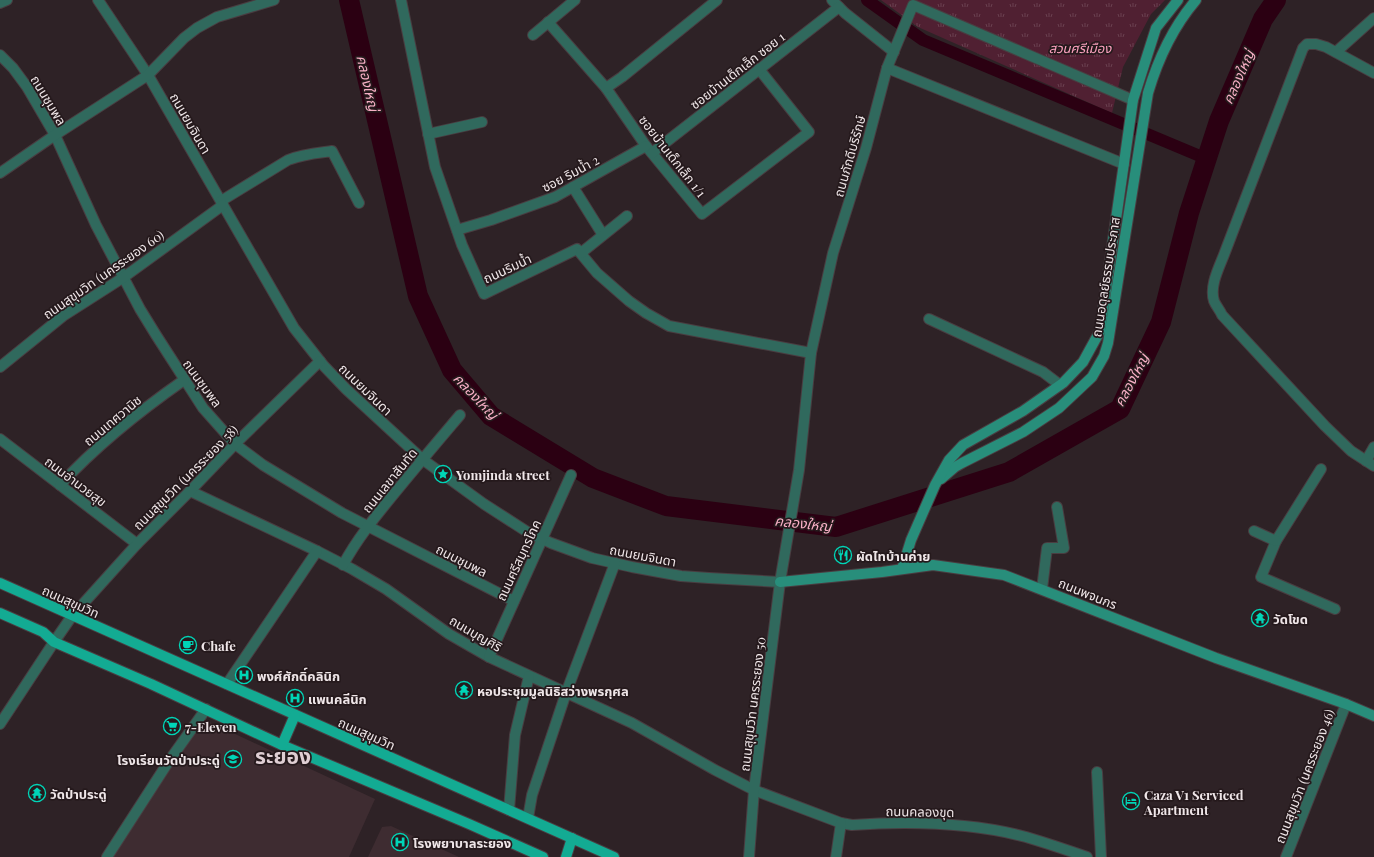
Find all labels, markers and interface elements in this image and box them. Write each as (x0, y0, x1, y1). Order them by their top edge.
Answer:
street label: ซอยบ้านเด็กเล็ก ซอย 1 (686, 28, 788, 112)
park label: สวนศรีเมือง (1049, 39, 1112, 56)
water label: คลองใหญ่ (1218, 45, 1259, 107)
water label: คลองใหญ่ (352, 53, 384, 115)
street label: ถนนชุมพล (27, 72, 71, 128)
street label: ถนนยมจินดา (167, 89, 215, 157)
street label: ซอยบ้านเด็กเล็ก 1/1 (636, 112, 710, 201)
street label: ถนนภักดีบริรักษ์ (829, 113, 869, 199)
street label: ซอย ริมน้ำ 2 (538, 151, 602, 195)
street label: ถนนอดุลย์ธรรมประภาส (1087, 216, 1123, 338)
street label: ถนนสุขุมวิท (นครระยอง 60) (39, 226, 167, 322)
street label: ถนนริมน้ำ (480, 249, 534, 287)
water label: คลองใหญ่ (1109, 349, 1154, 410)
street label: ถนนชุมพล (180, 356, 226, 410)
street label: ถนนยมจินดา (336, 359, 396, 419)
water label: คลองใหญ่ (449, 369, 504, 425)
street label: ถนนเทศวานิช (80, 391, 144, 449)
street label: ถนนสุขุมวิท (นครระยอง 58) (129, 421, 241, 533)
street label: ถนนเลขาสันทัด (358, 444, 420, 516)
street label: ถนนอำนวยสุข (42, 452, 110, 510)
place icon: Yomjinda street (433, 464, 453, 484)
place label: Yomjinda street (455, 466, 550, 483)
water label: คลองใหญ่ (774, 511, 834, 536)
street label: ถนนศรีสมุทรโภค (492, 517, 544, 603)
street label: ถนนชุมพล (433, 540, 491, 580)
street label: ถนนยมจินดา (608, 540, 678, 570)
restaurant icon: ผัดไทบ้านค่าย (833, 545, 853, 565)
place label: ผัดไทบ้านค่าย (856, 547, 930, 564)
street label: ถนนพจนกร (1056, 574, 1120, 612)
street label: ถนนสุขุมวิท (40, 581, 102, 621)
temple icon: วัดโขด (1250, 608, 1270, 628)
place label: วัดโขด (1273, 610, 1308, 627)
street label: ถนนบุญศิริ (447, 611, 505, 655)
cafe icon: Chafe (178, 635, 198, 655)
street label: ถนนสุขุมวิท นครระยอง 50 (735, 636, 769, 772)
place label: Chafe (201, 637, 236, 654)
hospital icon: พงศ์ศักดิ์คลินิก (234, 665, 254, 685)
place label: พงศ์ศักดิ์คลินิก (257, 667, 340, 684)
temple icon: หอประชุมมูลนิธิสว่างพรกุศล (454, 680, 474, 700)
place label: หอประชุมมูลนิธิสว่างพรกุศล (477, 682, 629, 700)
hospital icon: แพนคลีนิก (285, 688, 305, 708)
place label: แพนคลีนิก (308, 690, 367, 707)
street label: ถนนสุขุมวิท (นครระยอง 46) (1271, 706, 1338, 846)
street label: ถนนสุขุมวิท (336, 713, 398, 753)
supermarket icon: 7-Eleven (162, 716, 182, 736)
place label: 7-Eleven (185, 718, 236, 735)
district label: ระยอง (255, 741, 311, 769)
school or university icon: โรงเรียนวัดป่าประดู่ (223, 749, 243, 769)
place label: โรงเรียนวัดป่าประดู่ (117, 751, 220, 769)
temple icon: วัดป่าประดู่ (27, 783, 47, 803)
place label: วัดป่าประดู่ (50, 785, 107, 803)
place label: Caza V1 Serviced Apartment (1143, 786, 1244, 818)
hotel icon: Caza V1 Serviced Apartment (1121, 791, 1141, 811)
street label: ถนนคลองขุด (885, 802, 955, 820)
hospital icon: โรงพยาบาลระยอง (390, 832, 410, 852)
place label: โรงพยาบาลระยอง (413, 834, 511, 851)

